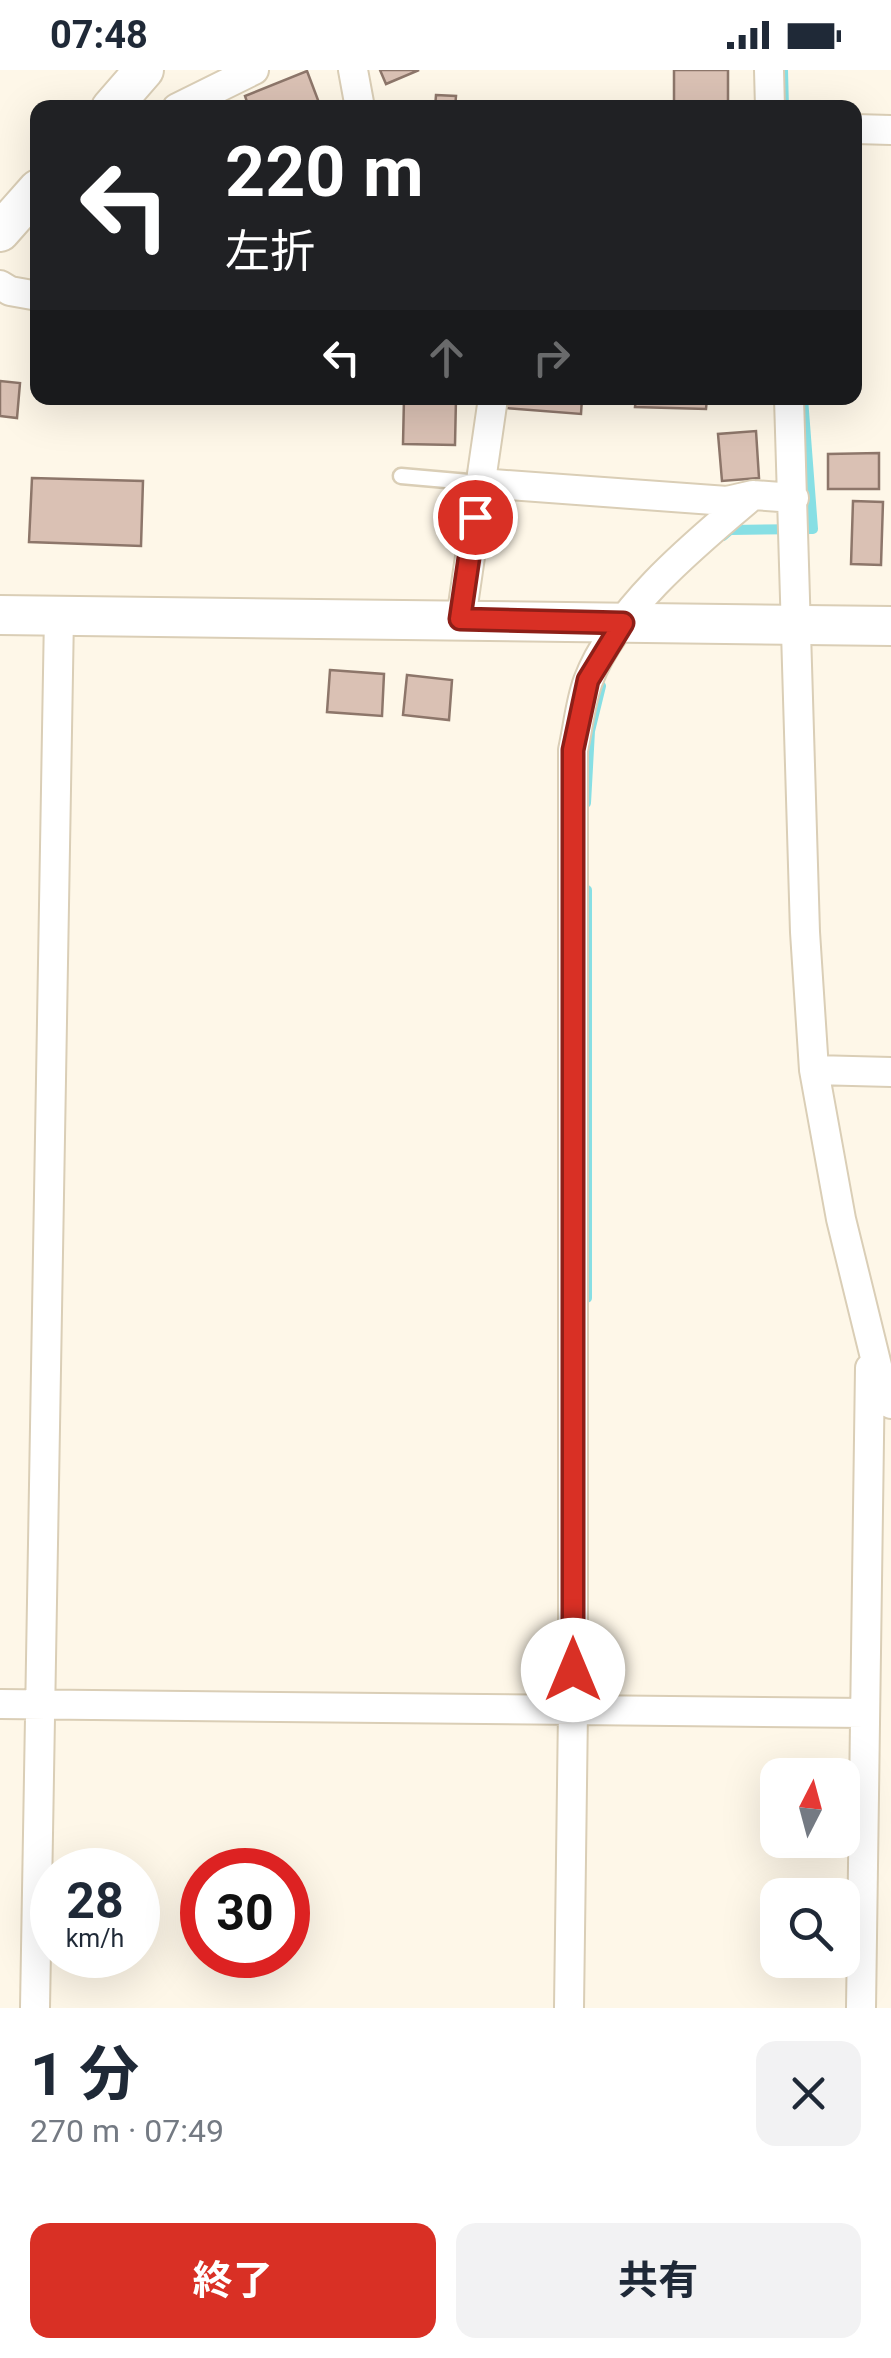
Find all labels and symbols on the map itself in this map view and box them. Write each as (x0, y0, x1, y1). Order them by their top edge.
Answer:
pin (433, 475, 518, 560)
position arrow (521, 1618, 625, 1722)
north arrow (760, 1758, 860, 1858)
speed limit sign: 30 (180, 1848, 310, 1978)

